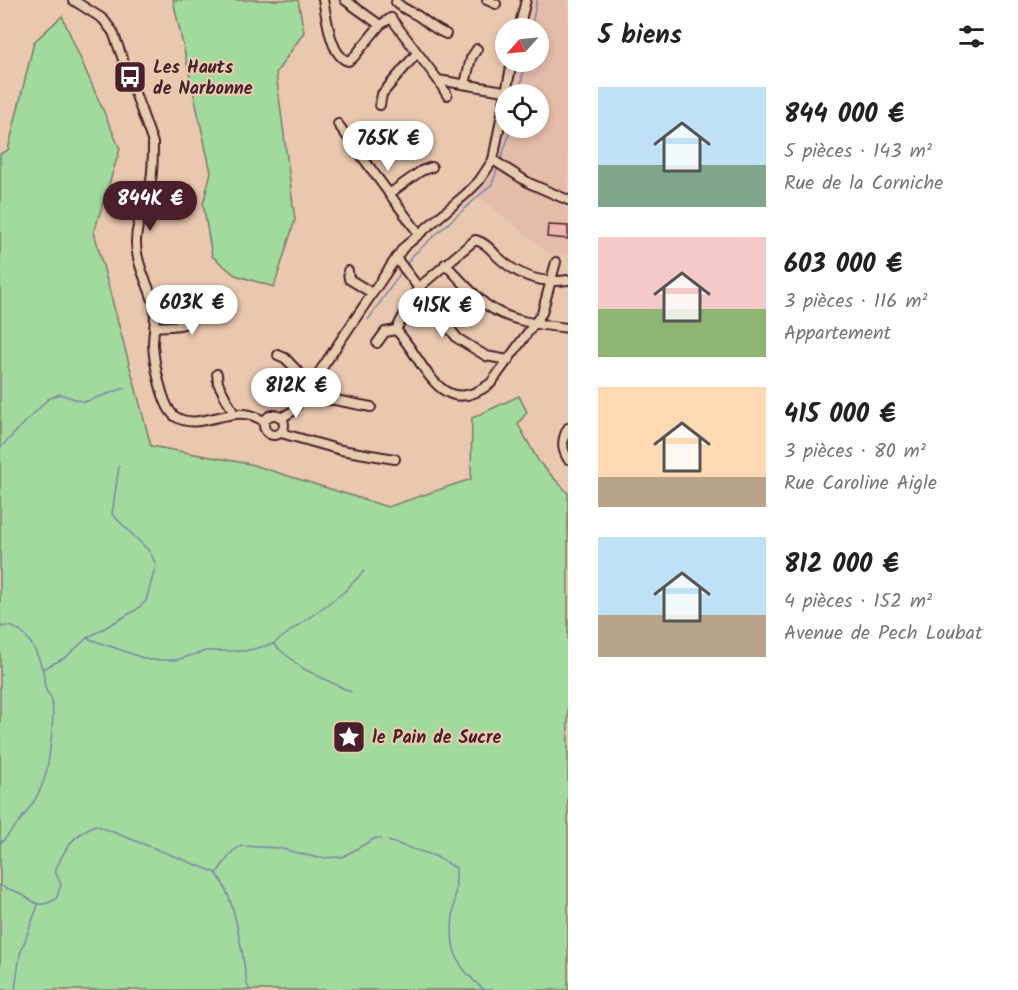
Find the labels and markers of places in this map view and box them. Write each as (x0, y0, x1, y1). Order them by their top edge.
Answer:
place label: Les Hauts de Narbonne (153, 54, 253, 104)
bus stop icon: Les Hauts de Narbonne (112, 59, 148, 95)
pin: 765K € (339, 121, 437, 172)
pin: 844K € (101, 181, 199, 232)
pin: 603K € (143, 285, 241, 336)
pin: 415K € (393, 288, 491, 339)
pin: 812K € (247, 368, 345, 419)
place icon: le Pain de Sucre (331, 719, 367, 755)
place label: le Pain de Sucre (372, 724, 502, 753)

